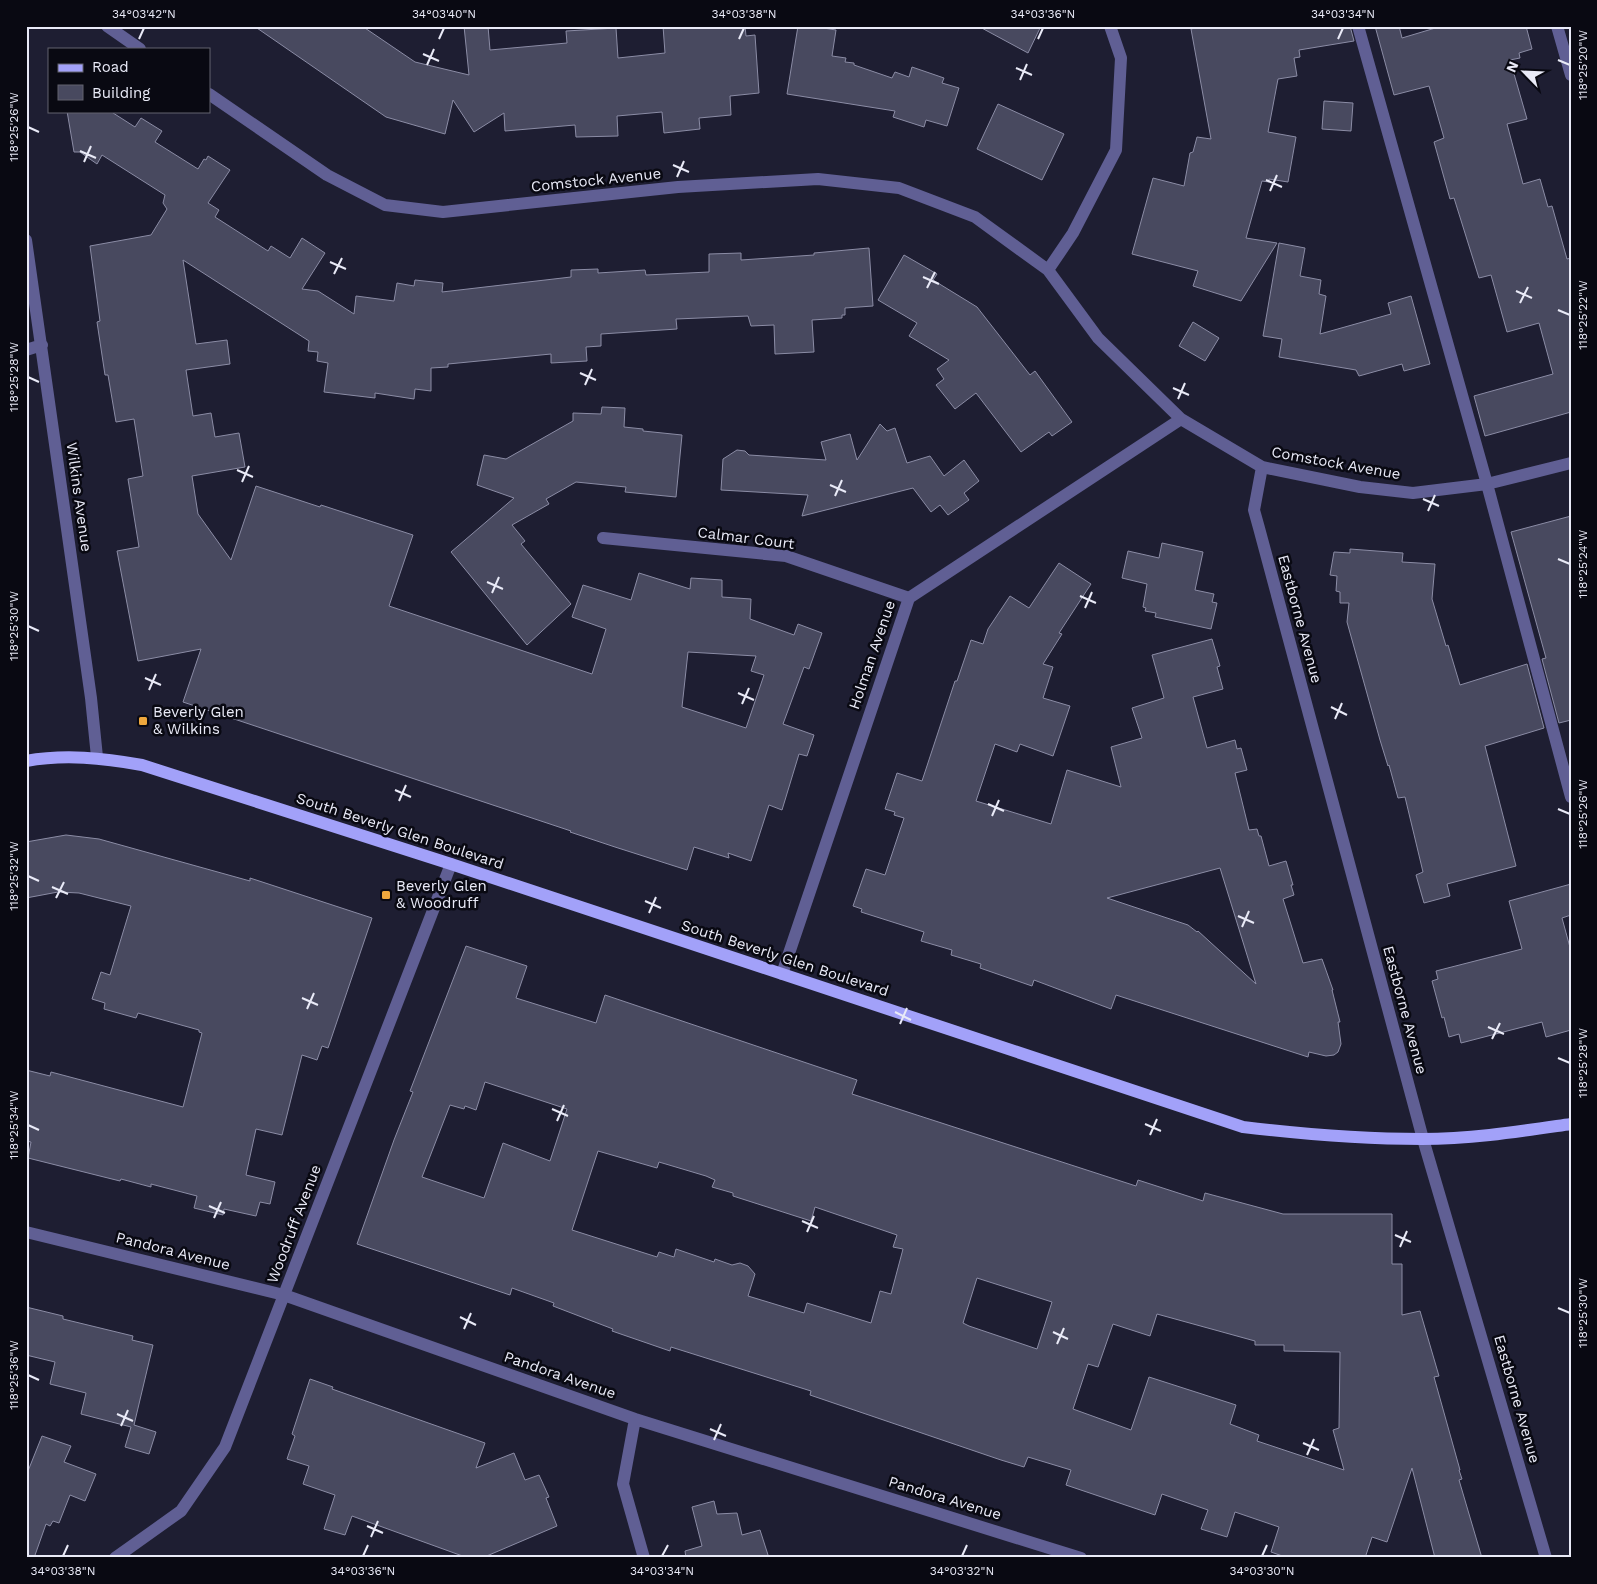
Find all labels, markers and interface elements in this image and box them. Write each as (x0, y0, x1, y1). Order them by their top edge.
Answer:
text: 34°03'42"N (112, 7, 176, 21)
text: 34°03'40"N (412, 7, 476, 21)
text: 34°03'38"N (712, 7, 776, 21)
text: 34°03'36"N (1011, 7, 1075, 21)
text: 34°03'34"N (1311, 7, 1375, 21)
text: 118°25'20"W (1576, 30, 1590, 100)
legend (48, 48, 210, 112)
north arrow (1500, 48, 1550, 98)
text: Road (92, 58, 129, 76)
text: N (1503, 59, 1522, 75)
text: Building (92, 84, 150, 102)
text: 118°25'26"W (7, 92, 21, 162)
street label: Comstock Avenue (530, 164, 662, 196)
text: 118°25'22"W (1576, 280, 1590, 350)
text: 118°25'28"W (7, 342, 21, 412)
street label: Wilkins Avenue (62, 441, 96, 553)
street label: Comstock Avenue (1270, 443, 1402, 483)
street label: Calmar Court (696, 523, 796, 553)
text: 118°25'24"W (1576, 529, 1590, 598)
street label: Eastborne Avenue (1274, 553, 1326, 685)
text: 118°25'30"W (7, 591, 21, 661)
street label: Holman Avenue (845, 598, 899, 712)
place label: Beverly Glen & Wilkins (153, 703, 244, 738)
marker: Beverly Glen & Wilkins (137, 715, 149, 727)
text: 118°25'26"W (1576, 779, 1590, 849)
street label: South Beverly Glen Boulevard (294, 789, 506, 873)
text: 118°25'32"W (7, 841, 21, 911)
place label: Beverly Glen & Woodruff (396, 877, 487, 912)
marker: Beverly Glen & Woodruff (380, 889, 392, 901)
street label: South Beverly Glen Boulevard (679, 916, 891, 1000)
street label: Eastborne Avenue (1379, 944, 1431, 1076)
text: 118°25'28"W (1576, 1028, 1590, 1098)
text: 118°25'34"W (7, 1090, 21, 1160)
street label: Woodruff Avenue (263, 1162, 325, 1286)
street label: Pandora Avenue (114, 1228, 232, 1274)
text: 118°25'30"W (1576, 1278, 1590, 1348)
street label: Eastborne Avenue (1490, 1333, 1544, 1465)
text: 118°25'36"W (7, 1340, 21, 1410)
street label: Pandora Avenue (502, 1347, 618, 1403)
street label: Pandora Avenue (886, 1472, 1004, 1524)
text: 34°03'38"N (31, 1564, 95, 1578)
text: 34°03'36"N (331, 1564, 395, 1578)
text: 34°03'34"N (630, 1564, 694, 1578)
text: 34°03'32"N (930, 1564, 994, 1578)
text: 34°03'30"N (1230, 1564, 1294, 1578)

